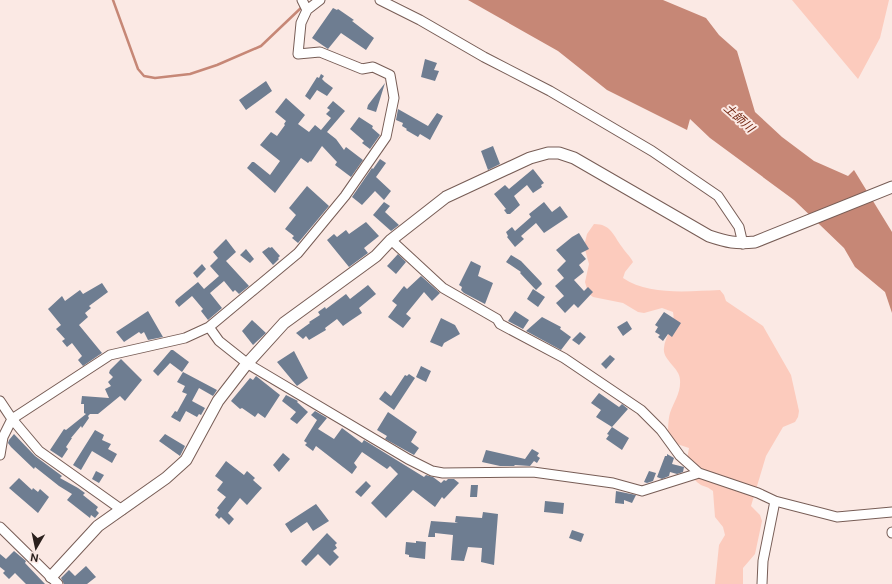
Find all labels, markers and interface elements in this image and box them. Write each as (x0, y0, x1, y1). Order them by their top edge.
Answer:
water label: 土師川 (720, 100, 759, 137)
north arrow (16, 528, 56, 568)
text: N (29, 550, 39, 565)

